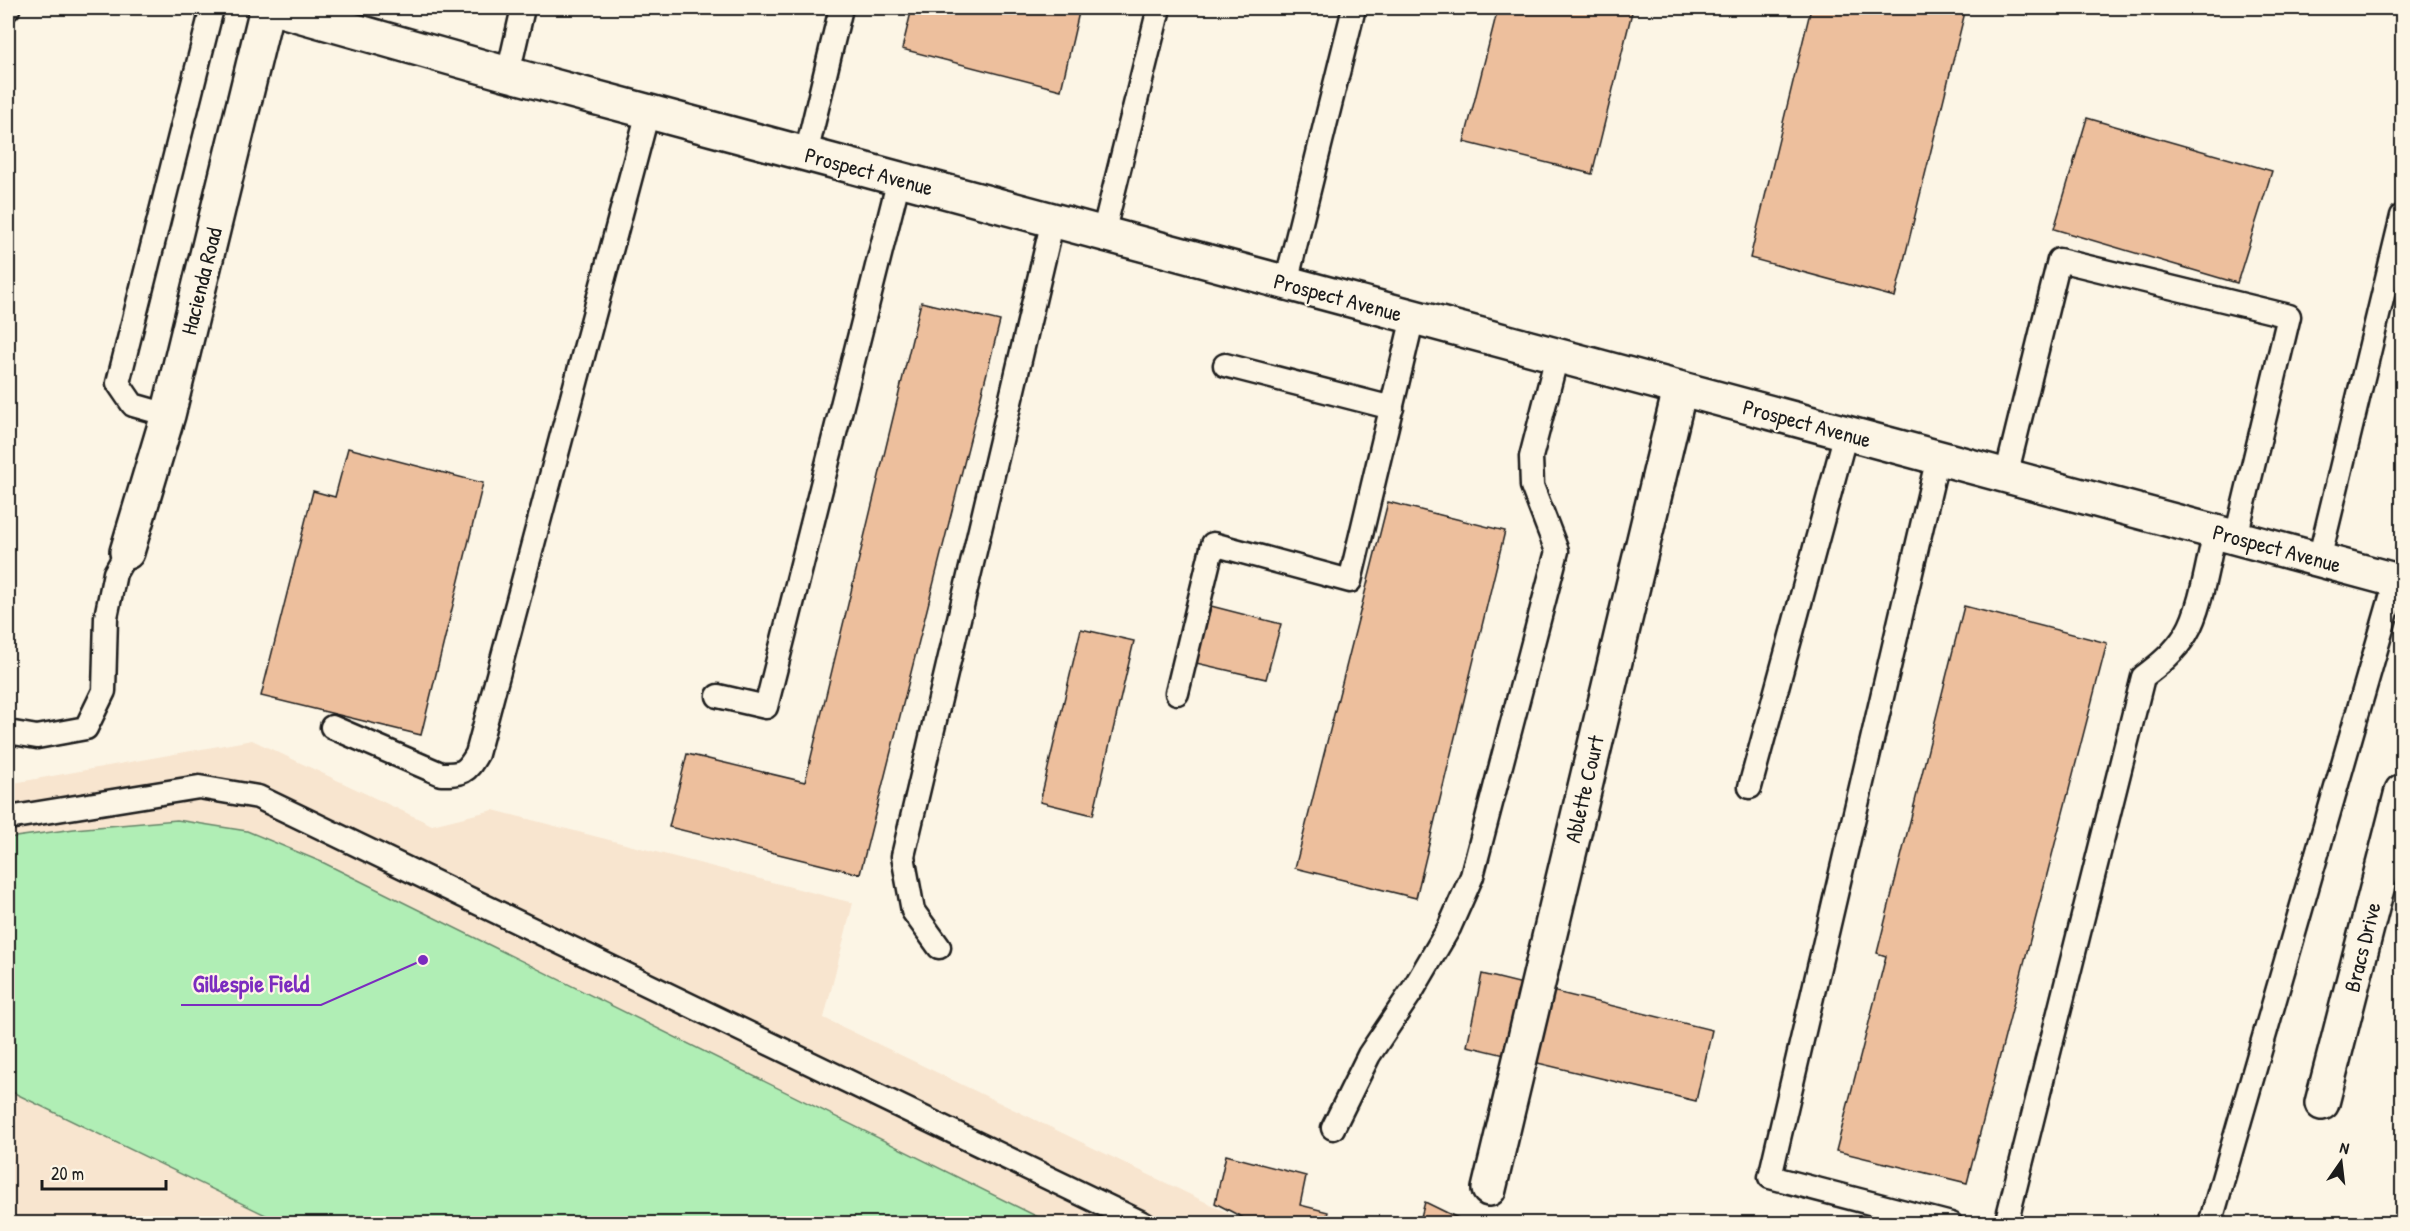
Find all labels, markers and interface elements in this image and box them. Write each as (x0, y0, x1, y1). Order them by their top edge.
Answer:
street label: Prospect Avenue (802, 139, 937, 203)
street label: Hacienda Road (173, 224, 229, 338)
street label: Prospect Avenue (1271, 265, 1406, 329)
street label: Prospect Avenue (1740, 391, 1875, 455)
street label: Prospect Avenue (2210, 516, 2345, 580)
street label: Ablette Court (1557, 732, 1611, 846)
street label: Bracs Drive (2336, 899, 2388, 995)
callout: Gillespie Field (181, 963, 321, 1005)
text: Gillespie Field (193, 967, 310, 1000)
north arrow (2311, 1132, 2371, 1192)
text: N (2338, 1136, 2352, 1159)
scale bar (42, 1153, 166, 1191)
text: 20 m (51, 1161, 84, 1186)

